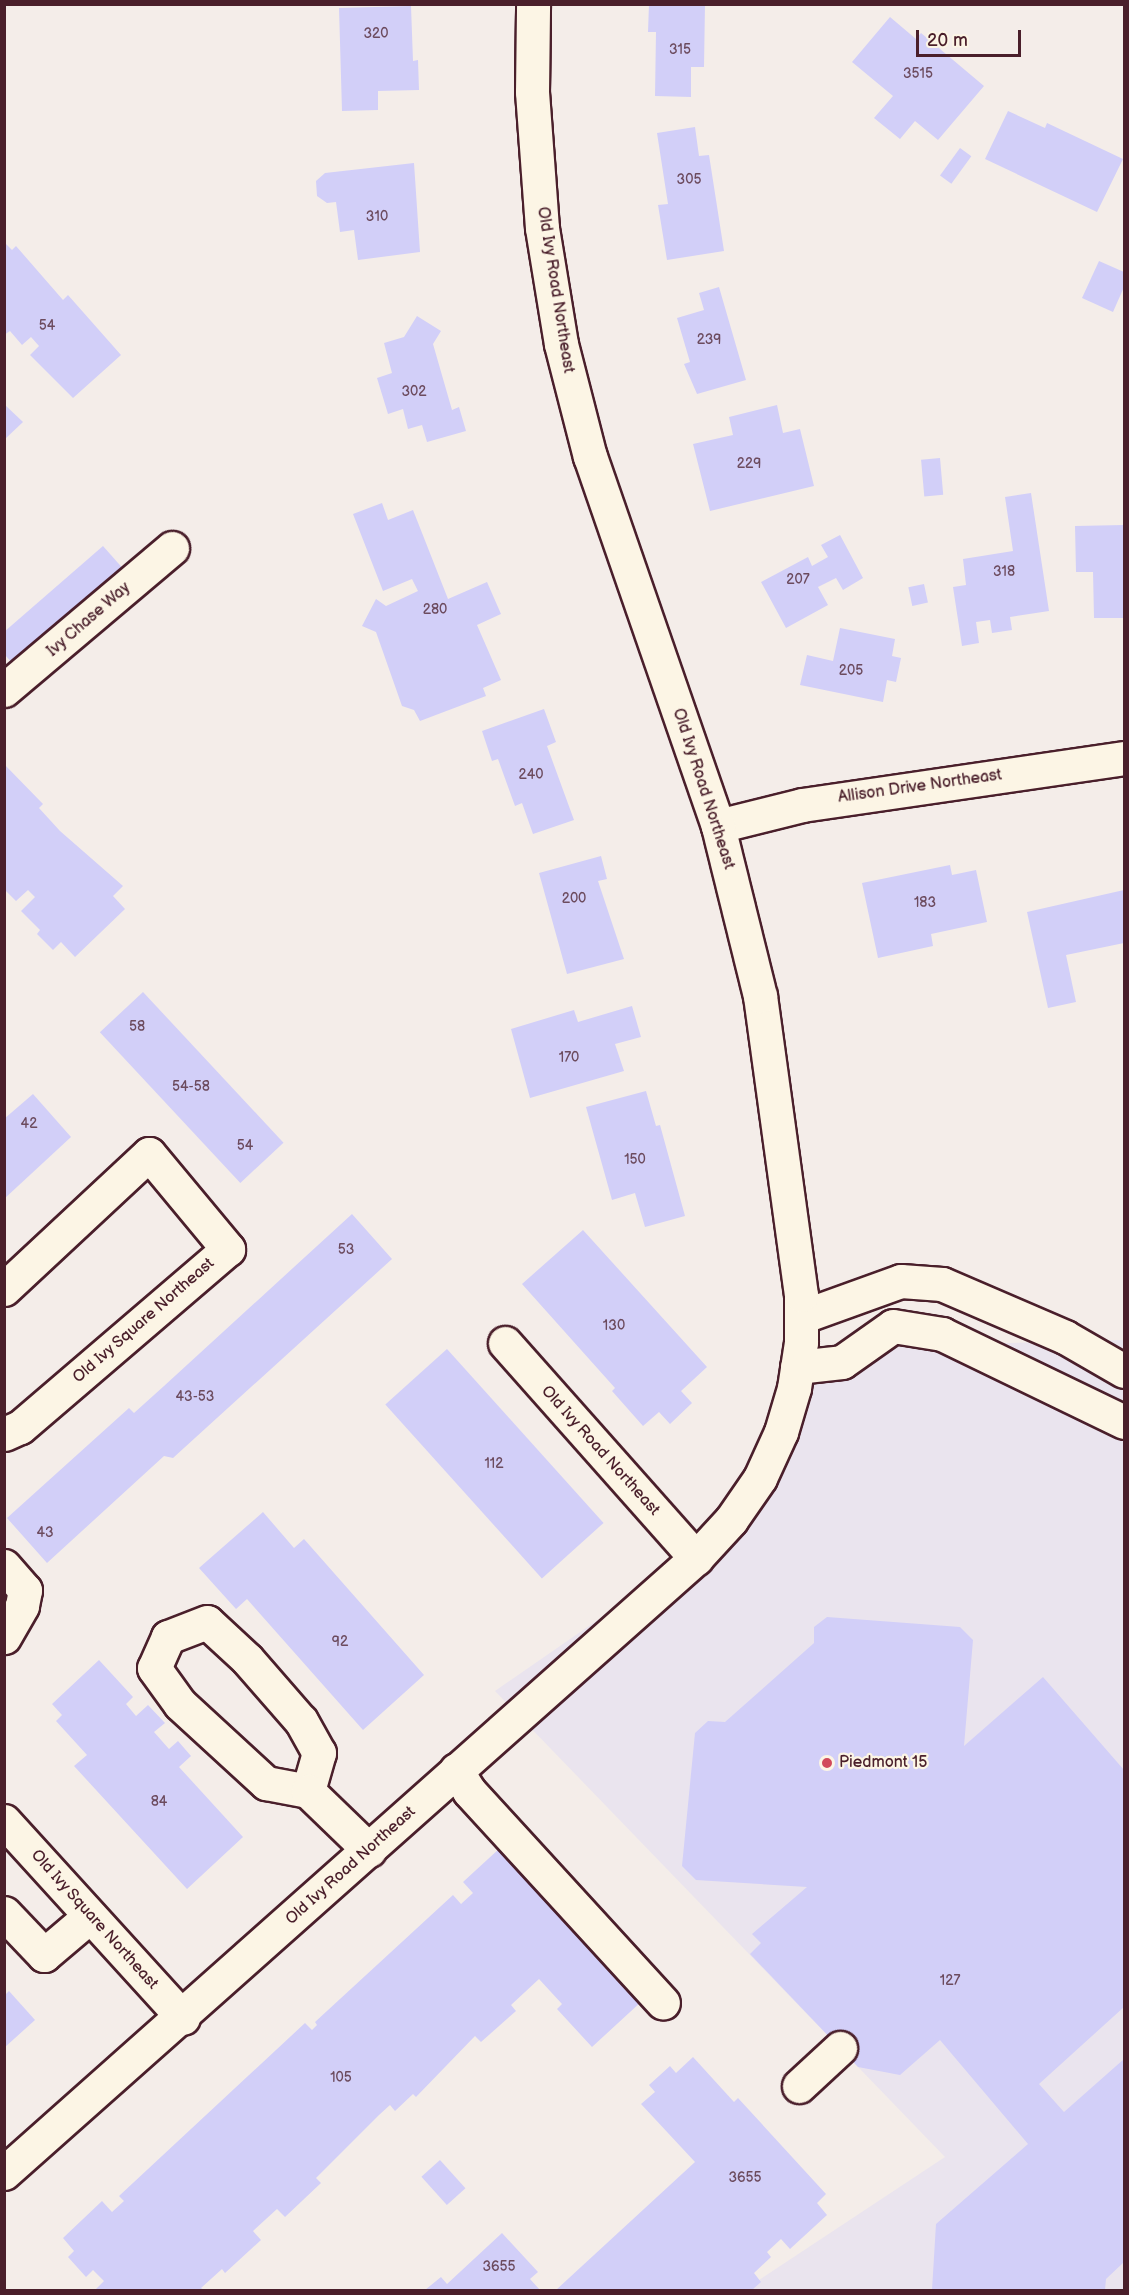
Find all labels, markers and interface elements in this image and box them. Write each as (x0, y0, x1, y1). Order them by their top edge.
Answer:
scale bar (919, 18, 1024, 56)
house number: 320 (363, 26, 389, 42)
text: 20 m (927, 30, 968, 51)
house number: 315 (669, 42, 691, 58)
house number: 3515 (903, 66, 933, 82)
house number: 305 (677, 172, 701, 188)
street label: Old Ivy Road Northeast (532, 205, 578, 375)
house number: 310 (366, 209, 388, 225)
house number: 54 (39, 318, 55, 334)
house number: 239 (697, 332, 721, 348)
house number: 302 (401, 384, 427, 400)
house number: 229 (737, 456, 761, 472)
house number: 318 (993, 564, 1015, 580)
house number: 207 (786, 572, 810, 588)
street label: Ivy Chase Way (43, 578, 135, 662)
house number: 280 (423, 602, 447, 618)
house number: 205 (839, 663, 863, 679)
street label: Old Ivy Road Northeast (668, 706, 738, 872)
street label: Allison Drive Northeast (837, 766, 1003, 808)
house number: 240 (519, 767, 543, 783)
house number: 200 (562, 891, 586, 907)
house number: 183 (914, 895, 936, 911)
house number: 58 (129, 1019, 145, 1035)
house number: 170 (559, 1050, 579, 1066)
house number: 54-58 (172, 1079, 210, 1095)
house number: 42 (21, 1116, 37, 1132)
house number: 54 (237, 1138, 253, 1154)
house number: 150 (624, 1152, 646, 1168)
house number: 53 (338, 1242, 354, 1258)
street label: Old Ivy Square Northeast (69, 1254, 219, 1388)
house number: 130 (603, 1318, 625, 1334)
street label: Old Ivy Road Northeast (536, 1382, 664, 1520)
house number: 43-53 (176, 1389, 214, 1405)
house number: 112 (484, 1456, 504, 1472)
house number: 43 (36, 1525, 54, 1541)
house number: 92 (332, 1634, 348, 1650)
place label: Piedmont 15 (839, 1753, 927, 1773)
marker: Piedmont 15 (820, 1756, 834, 1770)
house number: 84 (151, 1794, 167, 1810)
street label: Old Ivy Road Northeast (282, 1802, 420, 1930)
street label: Old Ivy Square Northeast (26, 1846, 162, 1994)
house number: 127 (940, 1973, 960, 1989)
house number: 105 (330, 2070, 352, 2086)
house number: 3655 (728, 2170, 762, 2186)
house number: 3655 (482, 2259, 516, 2275)

